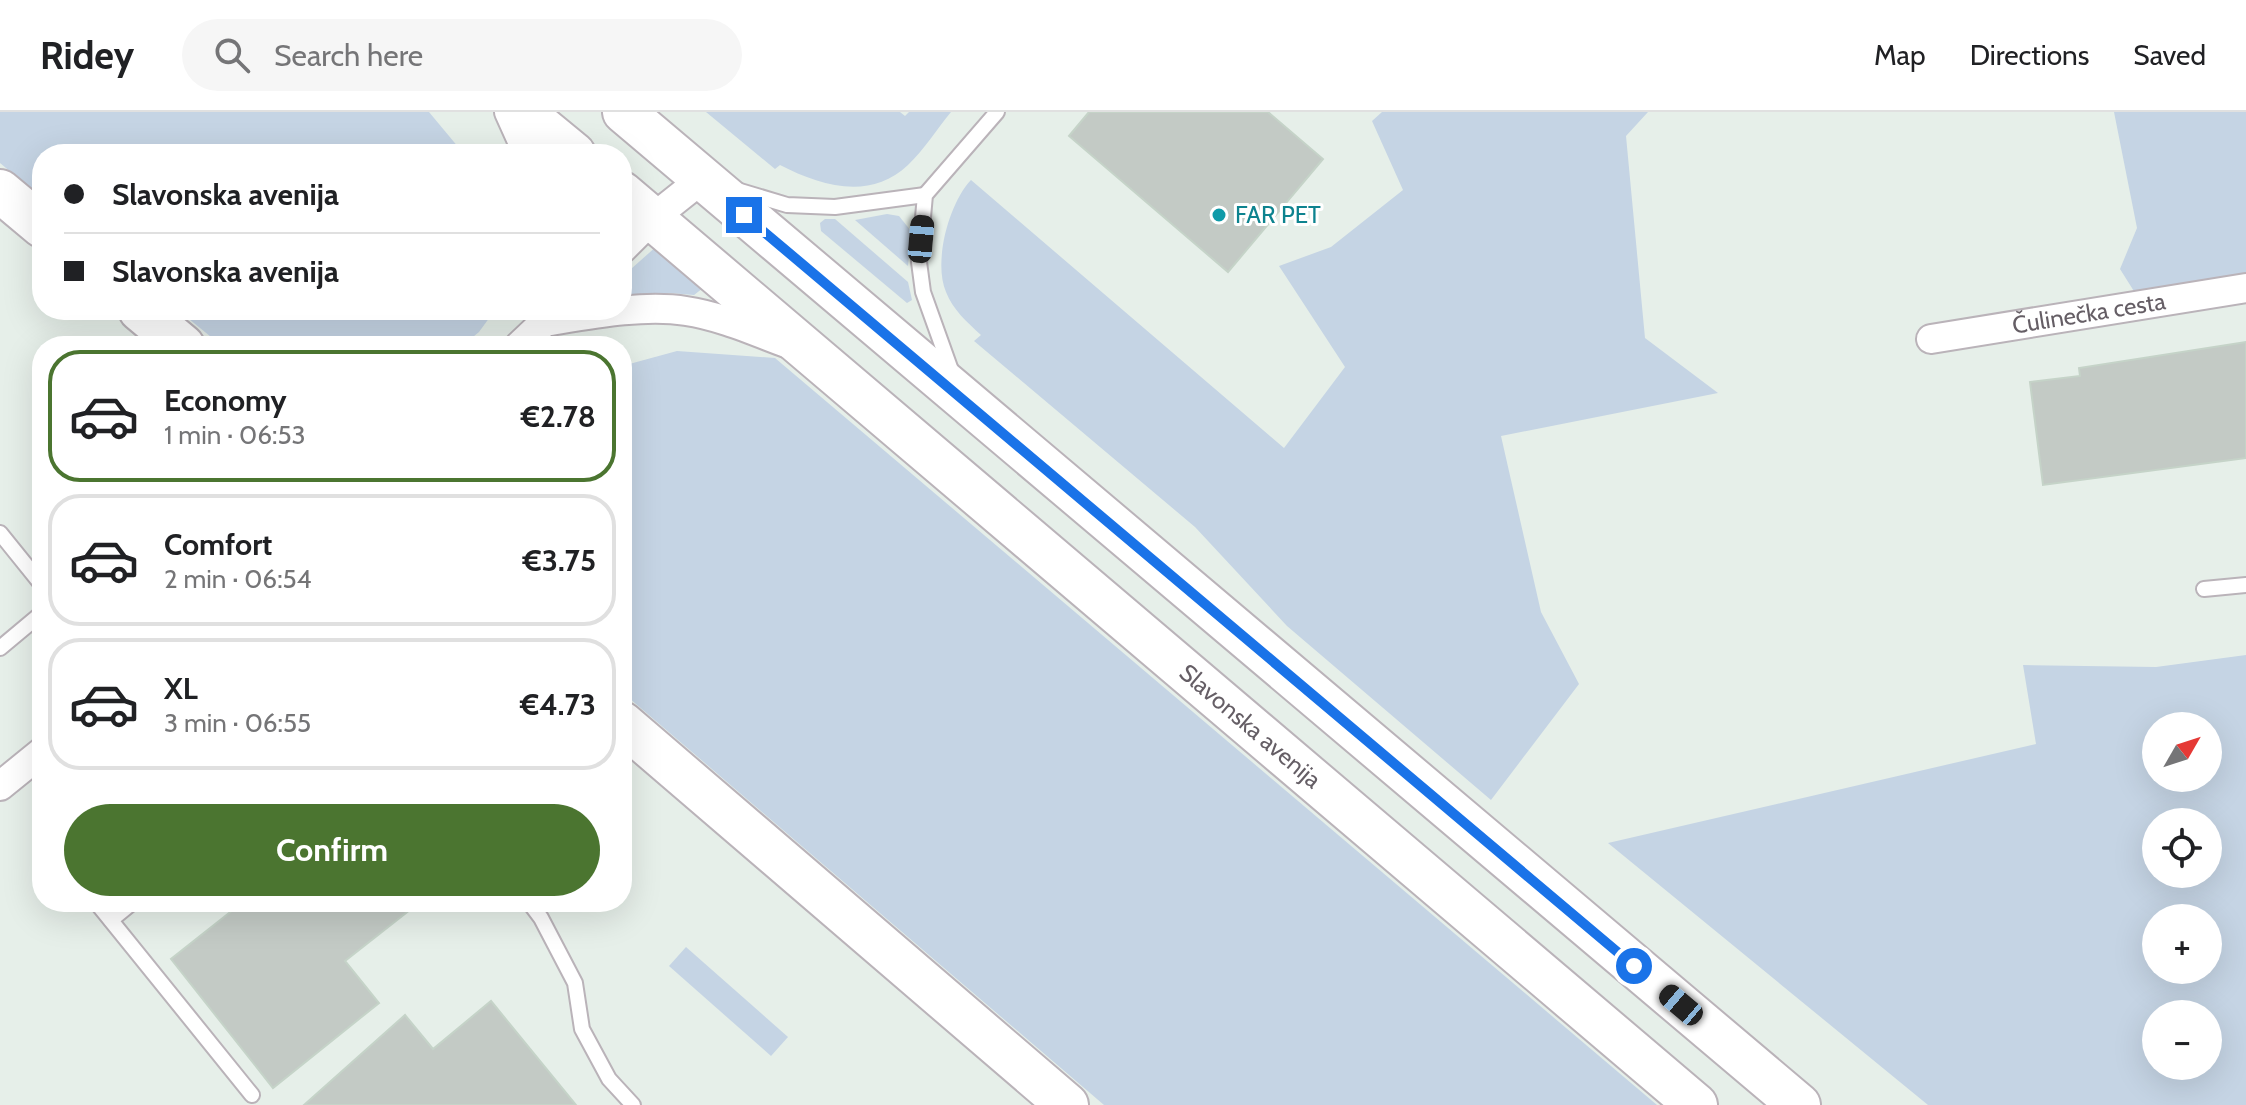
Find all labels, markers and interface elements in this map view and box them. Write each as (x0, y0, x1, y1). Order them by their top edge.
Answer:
search box (182, 19, 742, 91)
text: Ridey (40, 32, 134, 79)
icon: search (210, 33, 254, 77)
text: Search here (274, 37, 423, 74)
text: Map (1874, 38, 1926, 72)
text: Directions (1970, 38, 2089, 72)
text: Saved (2133, 38, 2206, 72)
text: Slavonska avenija (112, 176, 339, 213)
route end (726, 197, 762, 233)
place label: FAR PET (1235, 200, 1321, 229)
marker: FAR PET (1210, 206, 1228, 224)
car (907, 214, 935, 264)
text: Slavonska avenija (112, 253, 339, 290)
street label: Čulinečka cesta (2010, 286, 2168, 340)
icon: car (68, 380, 140, 452)
text: Economy (164, 382, 287, 419)
text: €2.78 (521, 398, 596, 435)
text: 1 min · 06:53 (164, 419, 306, 451)
icon: car (68, 524, 140, 596)
text: Comfort (164, 526, 272, 563)
text: €3.75 (523, 542, 596, 579)
text: 2 min · 06:54 (164, 563, 312, 595)
street label: Slavonska avenija (1174, 658, 1327, 794)
icon: car (68, 668, 140, 740)
text: XL (164, 670, 198, 707)
text: €4.73 (520, 686, 596, 723)
text: 3 min · 06:55 (164, 707, 311, 739)
north arrow (2142, 712, 2222, 792)
map controls (2142, 712, 2222, 1080)
button: Confirm (64, 804, 600, 896)
button: locate (2142, 808, 2222, 888)
button: + (2142, 904, 2222, 984)
route start (1616, 948, 1652, 984)
car (1655, 980, 1707, 1030)
button: − (2142, 1000, 2222, 1080)

